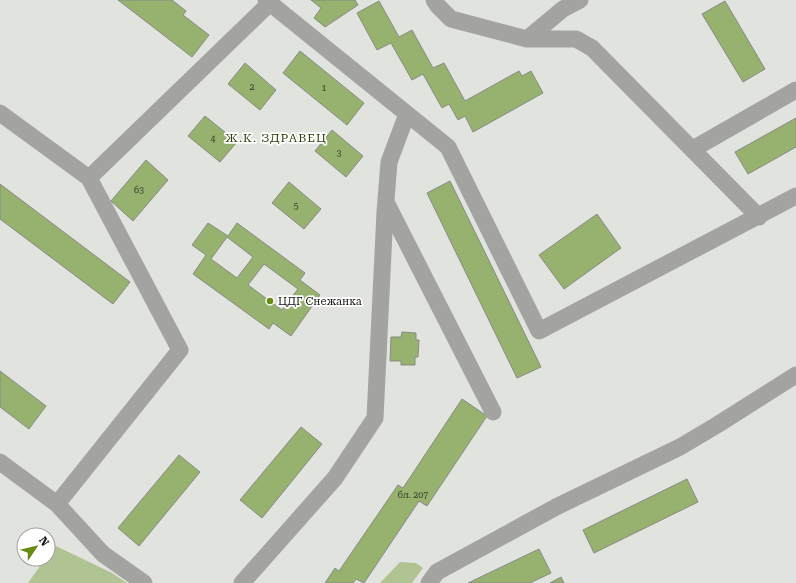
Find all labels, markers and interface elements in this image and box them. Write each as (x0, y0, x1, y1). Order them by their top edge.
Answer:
house number: 2 (249, 82, 255, 92)
house number: 1 (321, 83, 327, 93)
district label: Ж.К. ЗДРАВЕЦ (225, 131, 327, 145)
house number: 4 (210, 134, 216, 144)
house number: 3 (336, 148, 342, 158)
house number: 63 (134, 185, 144, 195)
house number: 5 (293, 201, 299, 211)
place label: ЦДГ Снежанка (278, 295, 362, 308)
marker: ЦДГ Снежанка (265, 296, 275, 306)
house number: бл. 207 (398, 490, 428, 500)
north arrow (16, 527, 56, 567)
text: N (36, 534, 52, 549)

